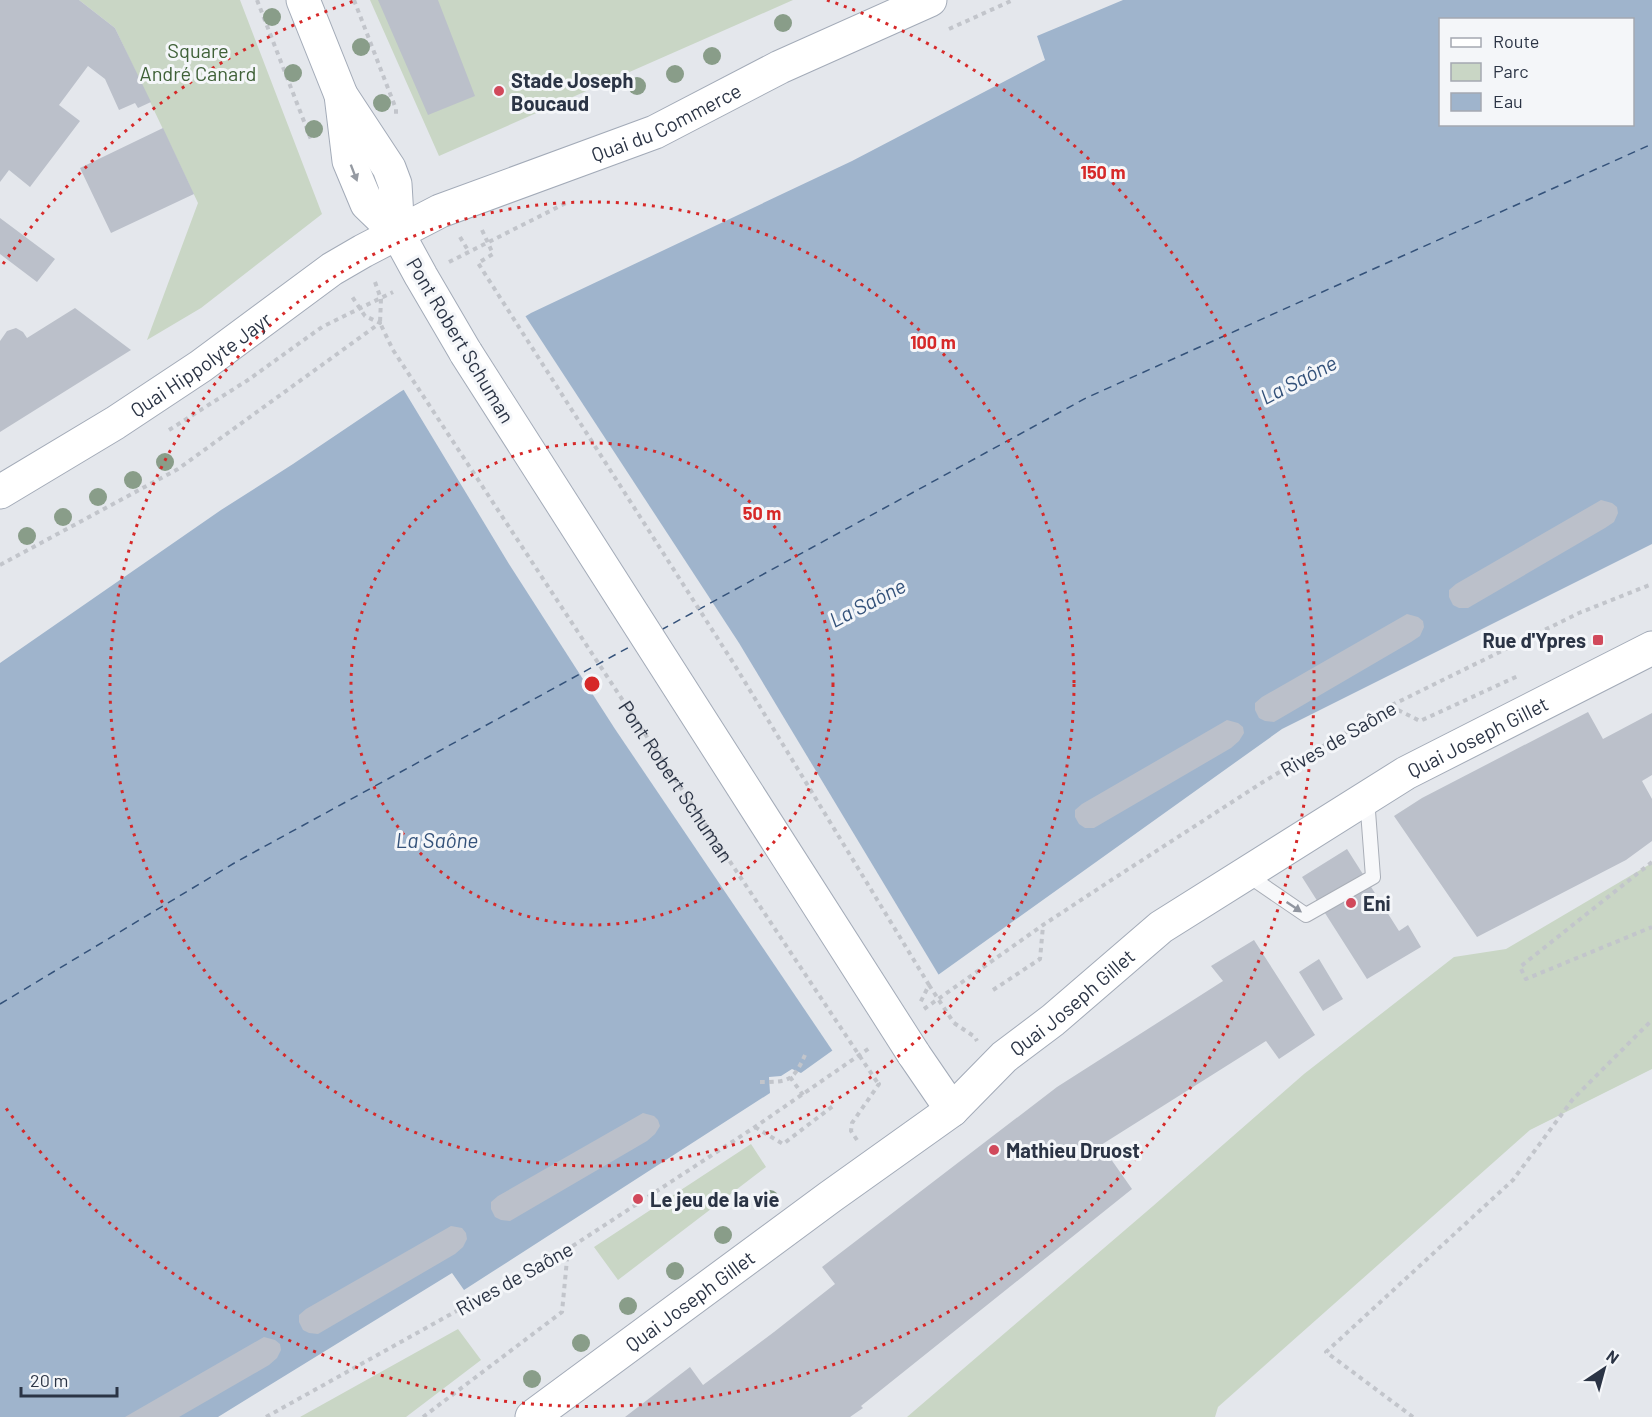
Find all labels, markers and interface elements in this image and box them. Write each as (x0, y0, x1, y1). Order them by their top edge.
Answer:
legend (1439, 18, 1634, 126)
text: Route (1493, 30, 1539, 52)
park label: Square André Canard (140, 38, 256, 85)
text: Parc (1493, 60, 1529, 82)
place label: Stade Joseph Boucaud (511, 68, 633, 115)
street label: Quai du Commerce (588, 77, 745, 166)
marker: Stade Joseph Boucaud (492, 84, 506, 98)
text: Eau (1493, 90, 1523, 112)
text: 150 m (1081, 161, 1125, 183)
one-way arrow (350, 164, 359, 182)
street label: Pont Robert Schuman (402, 253, 520, 427)
street label: Quai Hippolyte Jayr (126, 306, 276, 422)
text: 100 m (910, 331, 956, 353)
water label: La Saône (1256, 349, 1340, 409)
text: 50 m (743, 502, 781, 524)
water label: La Saône (825, 572, 909, 632)
place label: Rue d'Ypres (1482, 628, 1586, 652)
marker: Rue d'Ypres (1591, 633, 1605, 647)
centre of rings (582, 674, 602, 694)
street label: Quai Joseph Gillet (1403, 691, 1552, 782)
street label: Rives de Saône (1276, 695, 1400, 781)
street label: Pont Robert Schuman (614, 696, 739, 866)
water label: La Saône (396, 827, 478, 852)
place label: Eni (1363, 891, 1391, 915)
marker: Eni (1344, 896, 1358, 910)
one-way arrow (1286, 901, 1302, 913)
street label: Quai Joseph Gillet (1005, 943, 1139, 1060)
place label: Mathieu Druost (1006, 1138, 1140, 1162)
marker: Mathieu Druost (987, 1143, 1001, 1157)
place label: Le jeu de la vie (650, 1187, 779, 1211)
marker: Le jeu de la vie (631, 1192, 645, 1206)
street label: Rives de Saône (451, 1236, 577, 1320)
street label: Quai Joseph Gillet (620, 1245, 759, 1356)
north arrow (1574, 1339, 1634, 1399)
text: N (1603, 1346, 1623, 1367)
scale bar (21, 1360, 117, 1398)
text: 20 m (30, 1369, 68, 1391)

